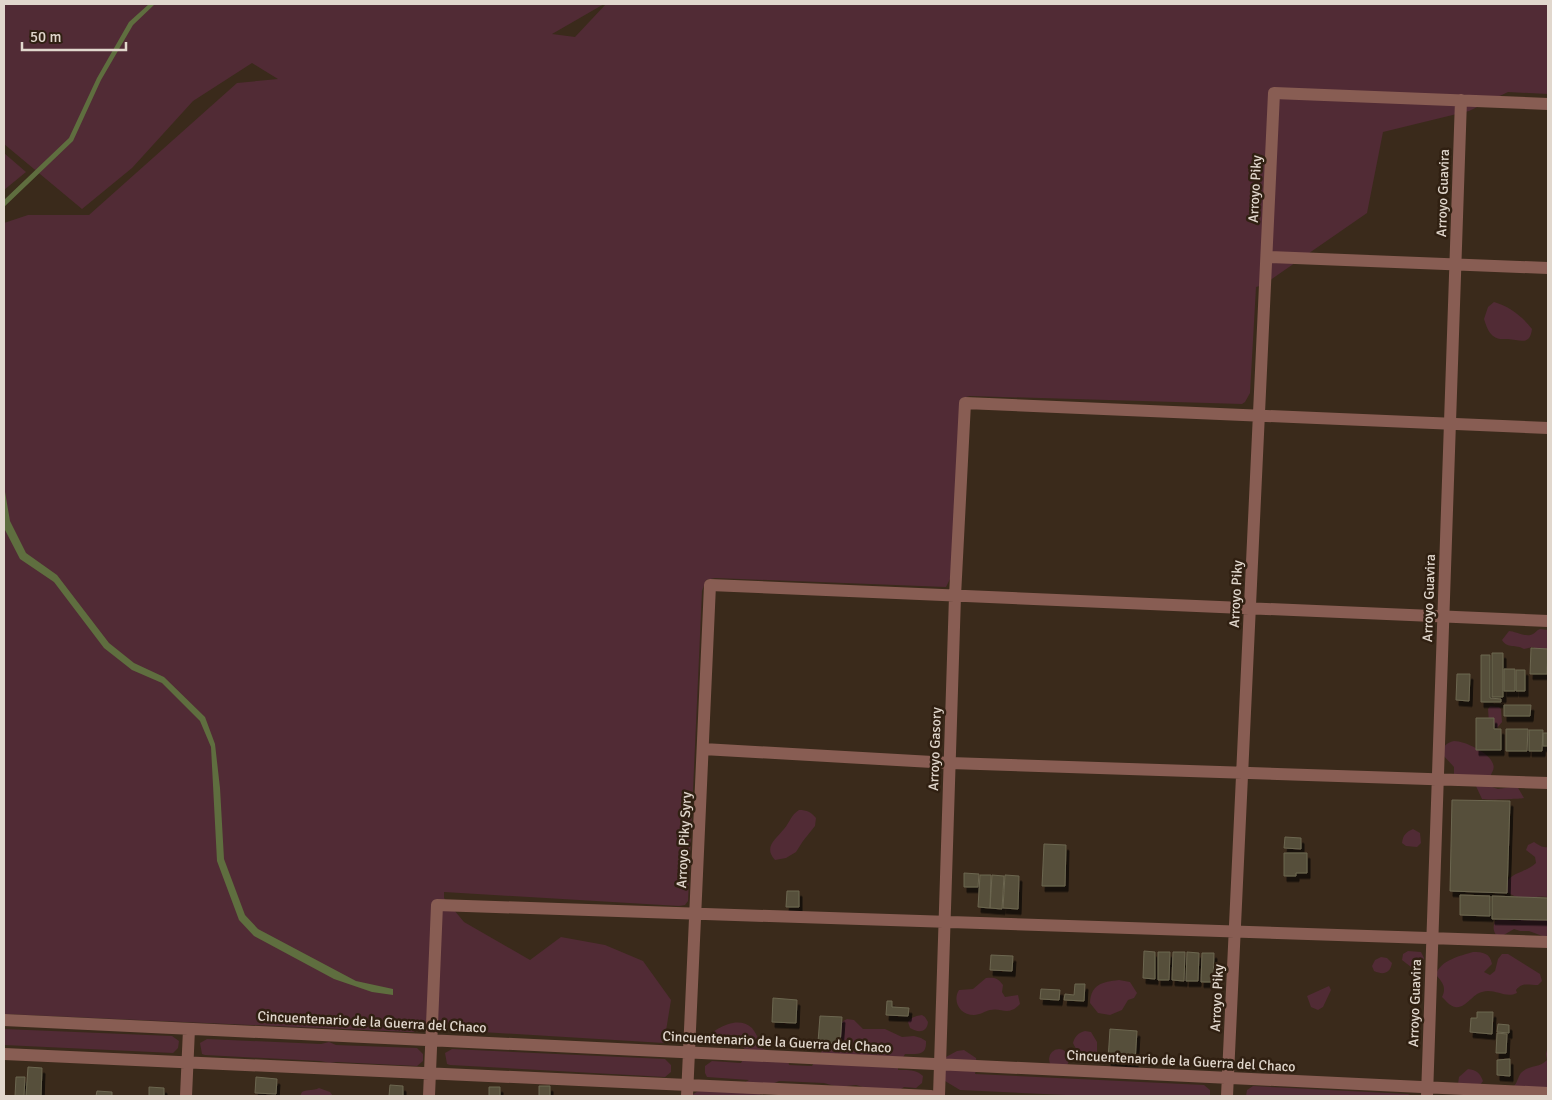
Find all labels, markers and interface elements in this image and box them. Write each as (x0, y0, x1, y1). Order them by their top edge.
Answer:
scale bar (22, 20, 126, 52)
text: 50 m (30, 28, 61, 46)
street label: Arroyo Guavira (1433, 149, 1453, 237)
street label: Arroyo Piky (1245, 154, 1265, 223)
street label: Arroyo Guavira (1419, 554, 1439, 642)
street label: Arroyo Piky (1226, 559, 1246, 628)
street label: Arroyo Gasory (925, 706, 945, 791)
street label: Arroyo Piky Syry (673, 791, 695, 889)
street label: Arroyo Guavira (1405, 959, 1425, 1047)
street label: Arroyo Piky (1207, 963, 1227, 1032)
street label: Cincuentenario de la Guerra del Chaco (257, 1008, 487, 1036)
street label: Cincuentenario de la Guerra del Chaco (662, 1028, 892, 1056)
street label: Cincuentenario de la Guerra del Chaco (1066, 1047, 1296, 1075)

